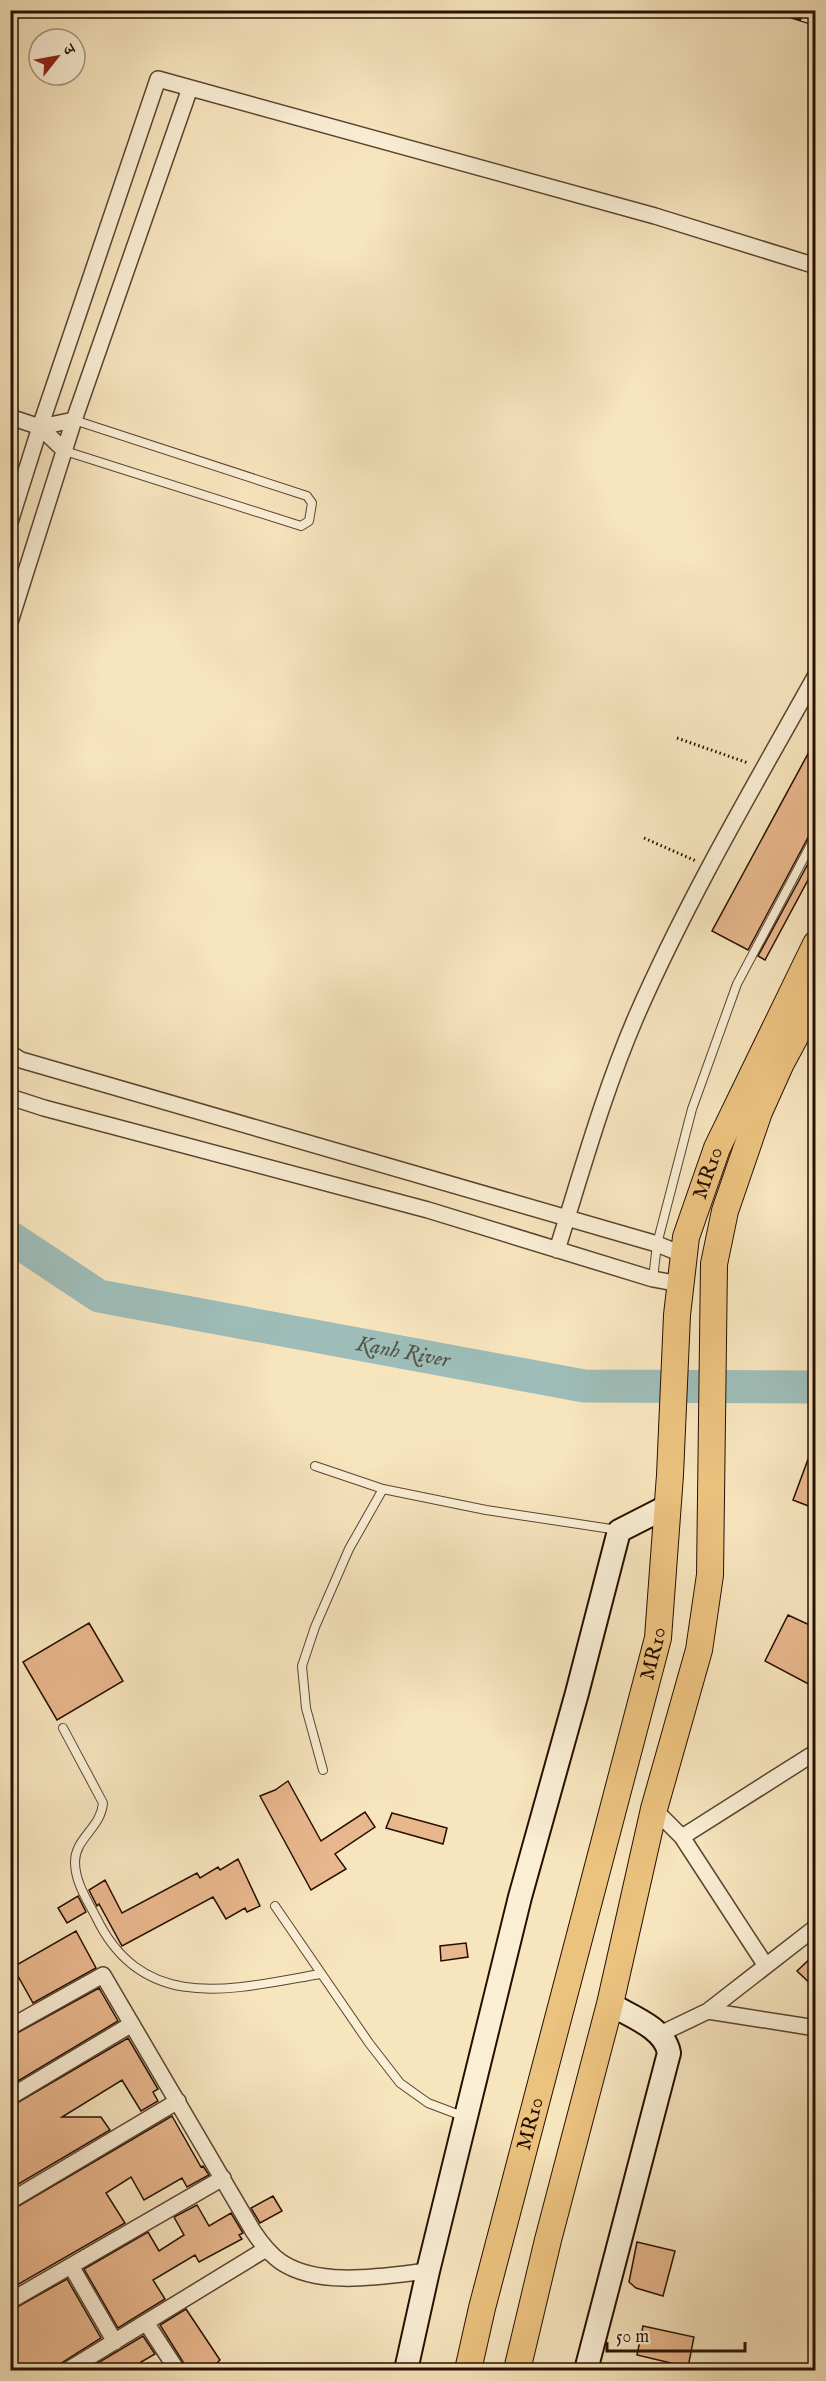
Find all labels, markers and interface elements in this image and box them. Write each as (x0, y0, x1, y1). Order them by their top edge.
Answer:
north arrow (27, 27, 87, 87)
text: उ (57, 41, 80, 61)
street label: MR10 (687, 1143, 730, 1203)
water label: Kanh River (353, 1330, 453, 1375)
street label: MR10 (634, 1626, 672, 1683)
street label: MR10 (511, 2094, 550, 2153)
scale bar (607, 2315, 745, 2353)
text: 50 m (616, 2326, 649, 2349)

